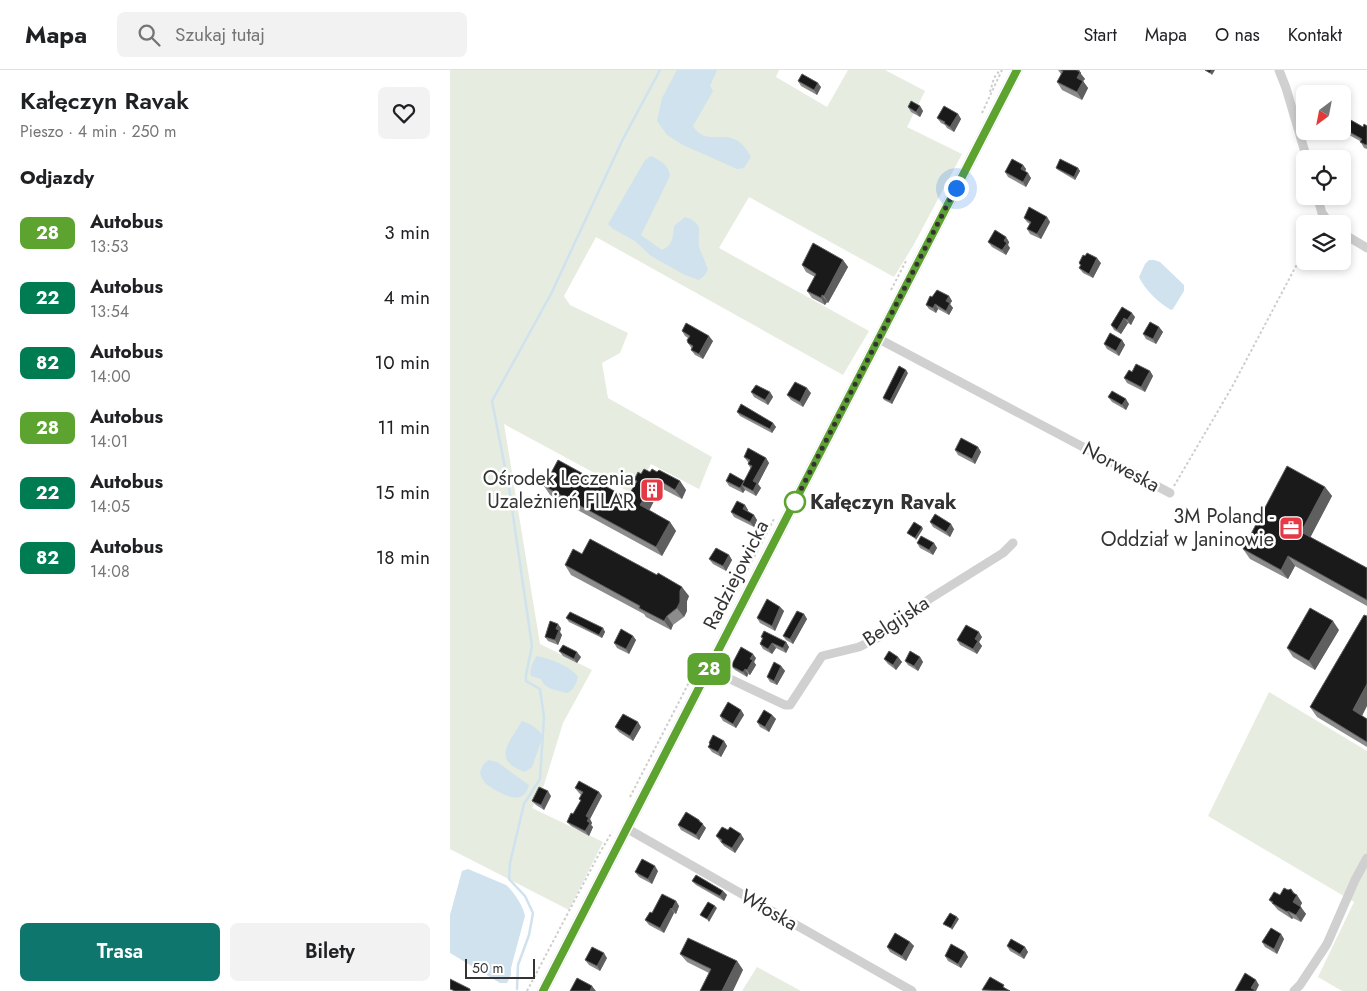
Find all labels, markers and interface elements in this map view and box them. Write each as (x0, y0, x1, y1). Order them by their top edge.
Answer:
search box (117, 12, 467, 57)
text: Mapa (25, 17, 87, 52)
icon: search (135, 21, 163, 49)
text: Szukaj tutaj (175, 21, 265, 48)
text: Start (1083, 22, 1117, 48)
text: Mapa (1145, 22, 1187, 48)
text: O nas (1215, 22, 1260, 48)
text: Kontakt (1288, 22, 1342, 48)
text: Kałęczyn Ravak (20, 83, 189, 118)
north arrow (1296, 85, 1351, 140)
map controls (1296, 85, 1351, 270)
button: heart (378, 87, 430, 139)
text: Pieszo · 4 min · 250 m (20, 120, 176, 143)
button: locate (1296, 150, 1351, 205)
text: Odjazdy (20, 164, 94, 191)
your location (944, 176, 969, 201)
text: Autobus (90, 208, 163, 235)
button: layers (1296, 215, 1351, 270)
text: 3 min (384, 219, 430, 246)
text: 28 (36, 220, 59, 246)
text: 13:53 (90, 235, 129, 258)
text: Autobus (90, 273, 163, 300)
text: 4 min (383, 284, 430, 311)
text: 22 (36, 285, 59, 311)
text: 13:54 (90, 300, 129, 323)
text: Autobus (90, 338, 163, 365)
text: 10 min (375, 349, 430, 376)
text: 82 (36, 350, 59, 376)
text: 14:00 (90, 365, 131, 388)
text: Autobus (90, 403, 163, 430)
text: 11 min (377, 414, 430, 441)
text: 28 (36, 415, 59, 441)
text: 14:01 (90, 430, 128, 453)
street label: Norweska (1077, 434, 1165, 500)
place label: Ośrodek Leczenia Uzależnień FILAR (483, 464, 634, 516)
text: Autobus (90, 468, 163, 495)
building icon: Ośrodek Leczenia Uzależnień FILAR (639, 477, 665, 503)
text: 15 min (375, 479, 430, 506)
text: 22 (36, 480, 59, 506)
place label: Kałęczyn Ravak (810, 488, 957, 517)
marker: Kałęczyn Ravak (784, 491, 806, 513)
text: 14:05 (90, 495, 130, 518)
place label: 3M Poland - Oddział w Janinowie (1101, 502, 1275, 554)
street label: Radziejowicka (696, 515, 776, 635)
office icon: 3M Poland - Oddział w Janinowie (1278, 515, 1304, 541)
text: Autobus (90, 533, 163, 560)
text: 18 min (376, 544, 430, 571)
text: 82 (36, 545, 59, 571)
text: 14:08 (90, 560, 130, 583)
street label: Belgijska (857, 589, 935, 653)
line badge: 28 (686, 653, 732, 685)
text: 28 (697, 656, 721, 682)
street label: Włoska (735, 882, 803, 938)
button: Trasa (20, 923, 220, 981)
button: Bilety (230, 923, 430, 981)
scale bar (465, 956, 535, 979)
text: 50 m (472, 958, 503, 978)

